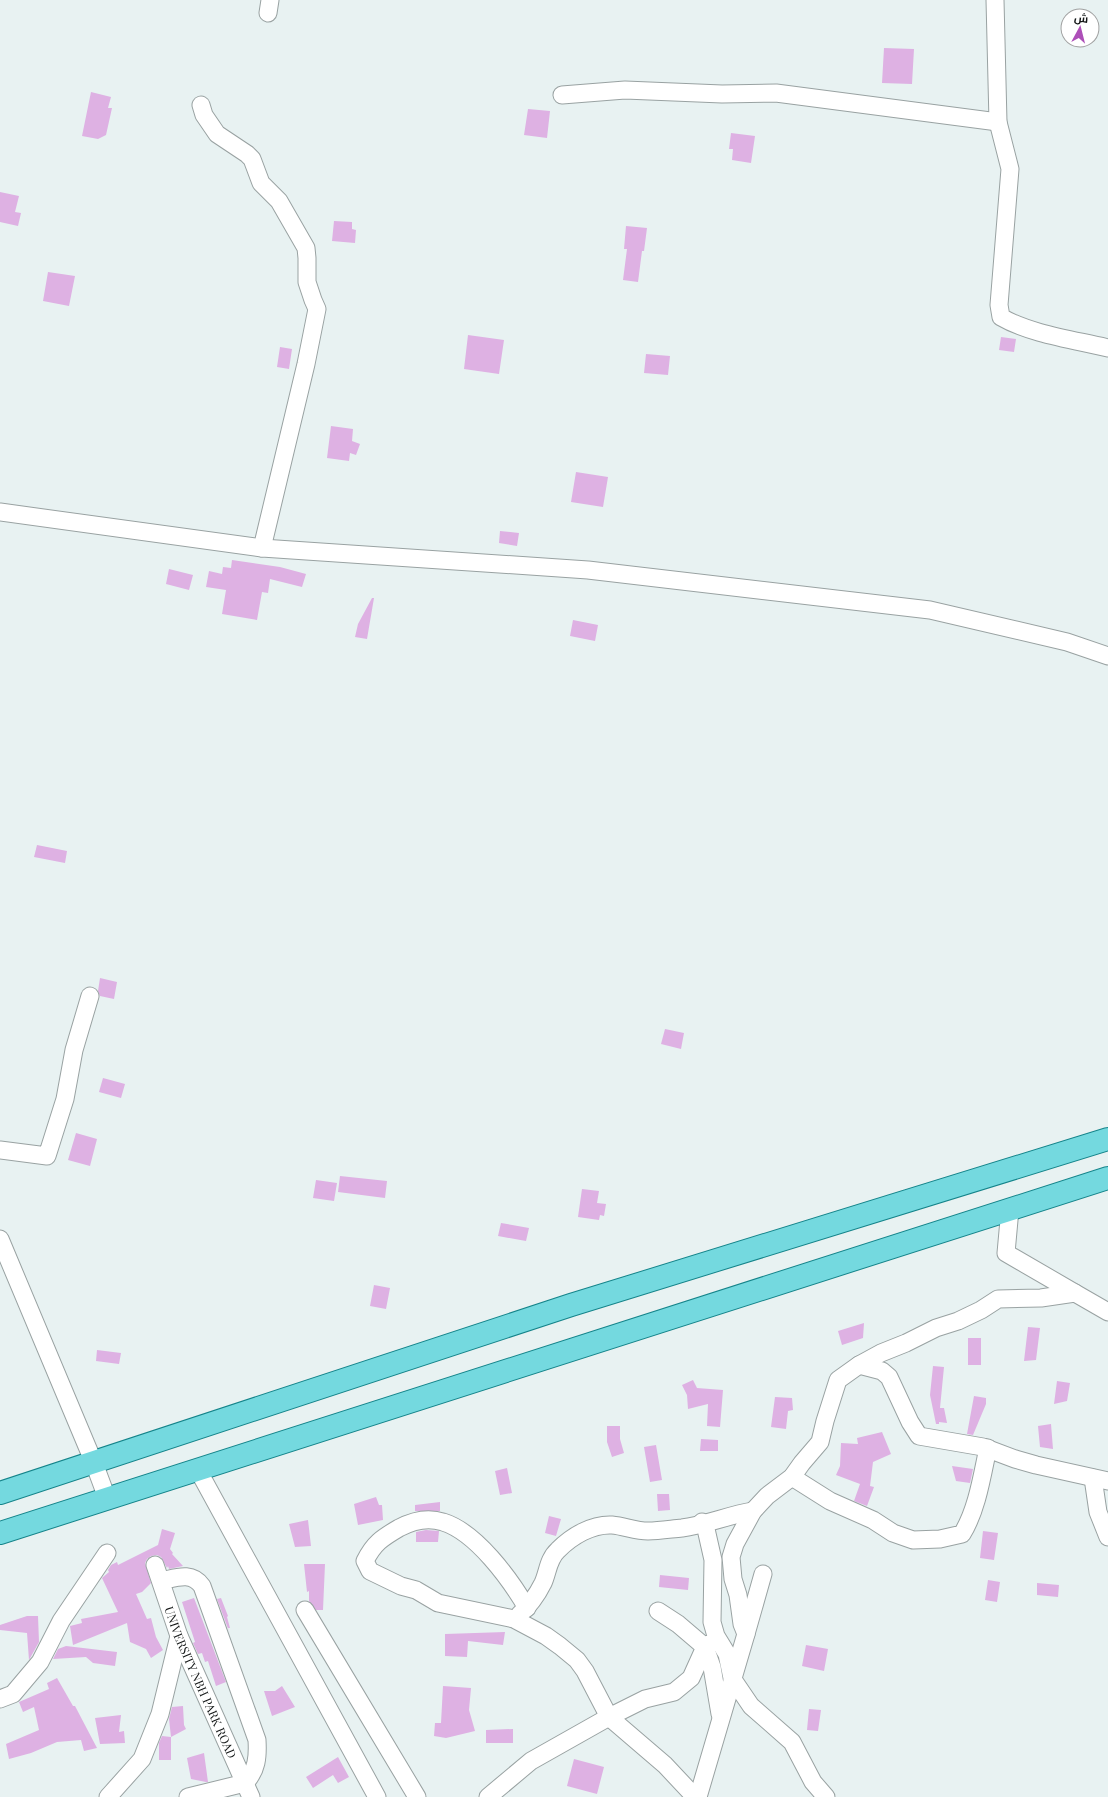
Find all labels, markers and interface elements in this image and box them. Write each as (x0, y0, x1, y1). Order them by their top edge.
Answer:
north arrow (1060, 8, 1100, 48)
text: ش (1073, 9, 1089, 26)
street label: UNIVERSITY NBH PARK ROAD (161, 1604, 241, 1761)

